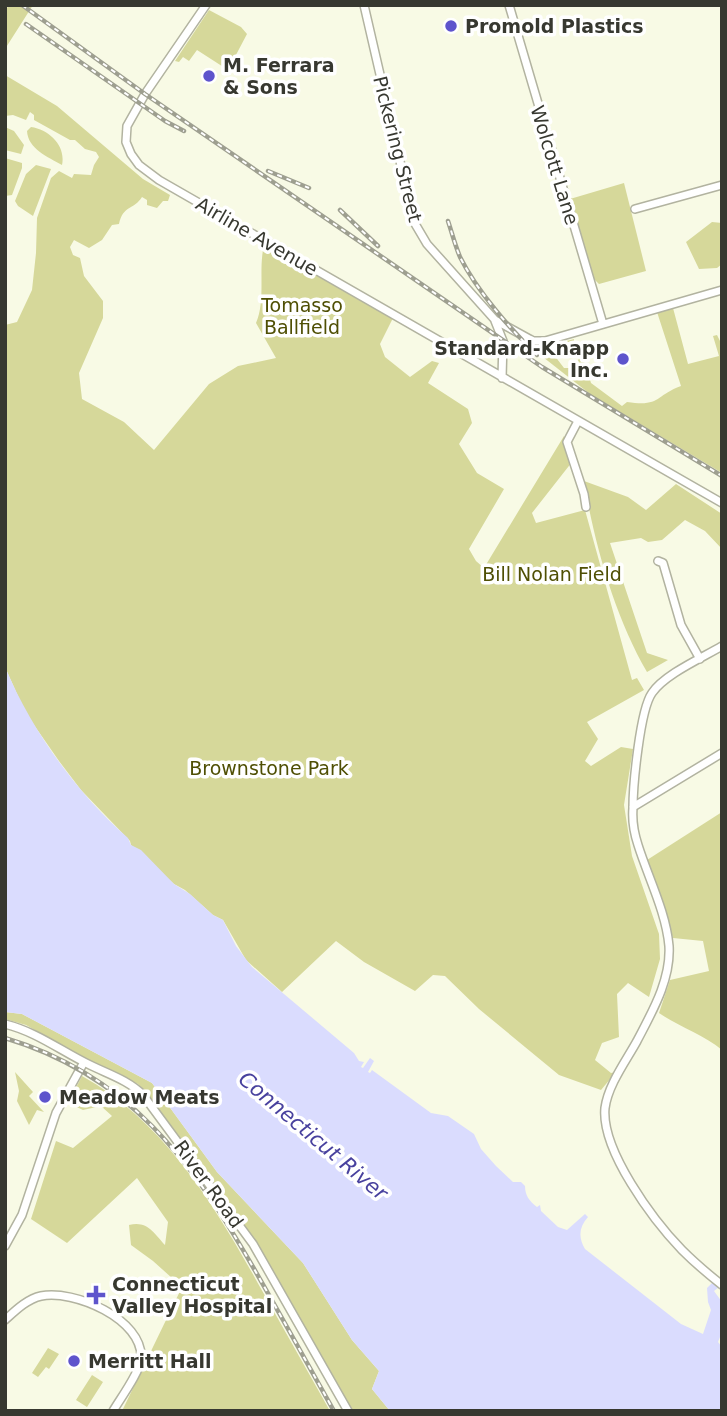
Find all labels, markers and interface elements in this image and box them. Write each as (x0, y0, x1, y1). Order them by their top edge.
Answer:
place label: Promold Plastics (465, 15, 644, 37)
marker: Promold Plastics (443, 18, 459, 34)
place label: M. Ferrara & Sons (223, 54, 335, 98)
marker: M. Ferrara & Sons (201, 68, 217, 84)
street label: Pickering Street (369, 74, 427, 224)
street label: Wolcott Lane (526, 103, 584, 227)
street label: Airline Avenue (192, 192, 322, 280)
park label: Tomasso Ballfield (260, 294, 343, 338)
place label: Standard-Knapp Inc. (434, 337, 609, 381)
marker: Standard-Knapp Inc. (615, 351, 631, 367)
park label: Bill Nolan Field (482, 563, 622, 585)
park label: Brownstone Park (189, 757, 349, 779)
water label: Connecticut River (234, 1067, 393, 1206)
place label: Meadow Meats (59, 1086, 219, 1108)
marker: Meadow Meats (37, 1089, 53, 1105)
street label: River Road (170, 1136, 248, 1232)
place label: Connecticut Valley Hospital (112, 1273, 272, 1317)
marker: Connecticut Valley Hospital (86, 1285, 106, 1305)
place label: Merritt Hall (88, 1350, 212, 1372)
marker: Merritt Hall (66, 1353, 82, 1369)

